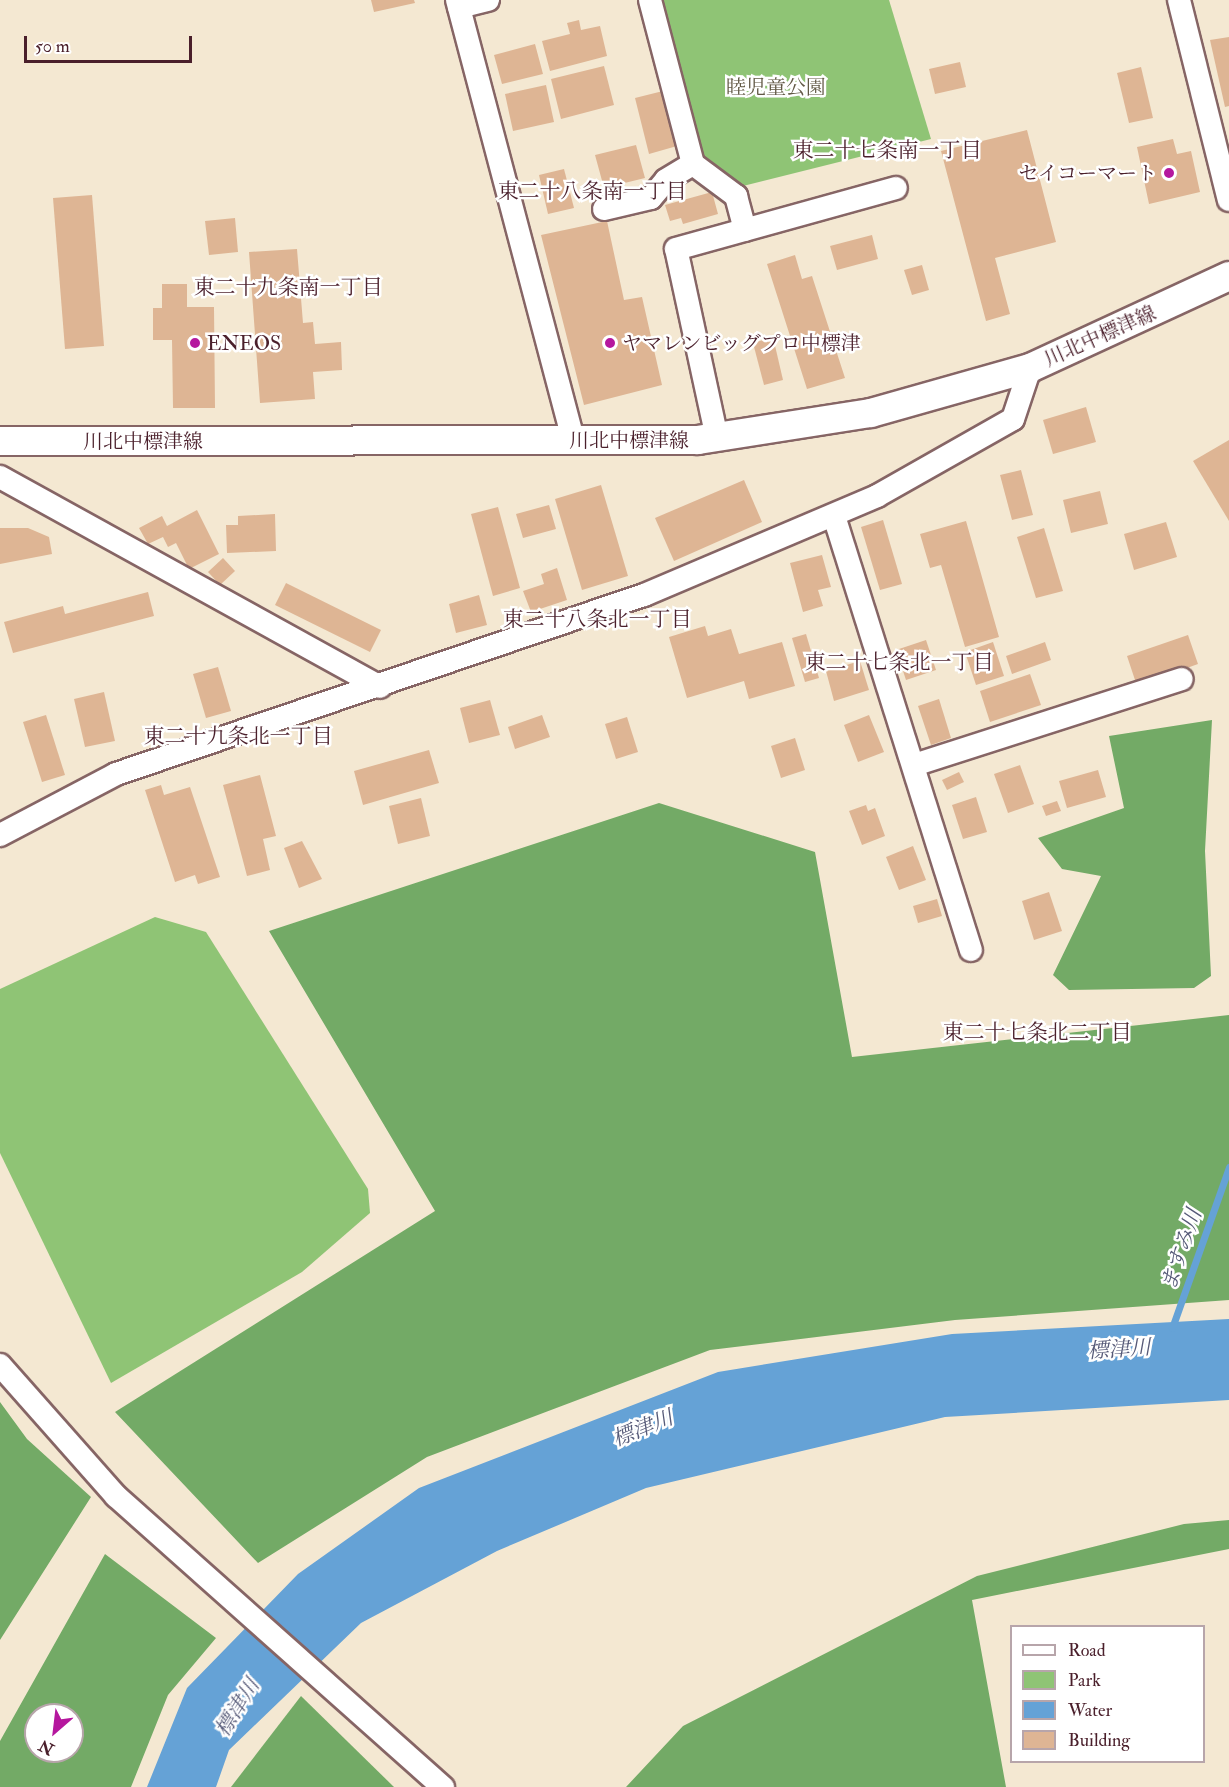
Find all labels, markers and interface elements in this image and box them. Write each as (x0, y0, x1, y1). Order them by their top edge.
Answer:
scale bar (27, 24, 195, 62)
text: 50 m (35, 35, 70, 58)
park label: 睦児童公園 (726, 75, 826, 99)
district label: 東二十七条南一丁目 (793, 138, 981, 164)
place label: セイコーマート (1017, 161, 1157, 185)
marker: セイコーマート (1162, 166, 1176, 180)
district label: 東二十八条南一丁目 (498, 179, 686, 205)
district label: 東二十九条南一丁目 (194, 275, 382, 301)
street label: 川北中標津線 (1040, 301, 1160, 371)
place label: ENEOS (207, 331, 281, 355)
place label: ヤマレンビッグプロ中標津 (622, 331, 862, 355)
marker: ENEOS (188, 336, 202, 350)
marker: ヤマレンビッグプロ中標津 (603, 336, 617, 350)
street label: 川北中標津線 (569, 428, 689, 452)
street label: 川北中標津線 (83, 429, 203, 453)
district label: 東二十八条北一丁目 (503, 607, 691, 633)
district label: 東二十七条北一丁目 (805, 650, 993, 676)
district label: 東二十九条北一丁目 (144, 724, 332, 750)
district label: 東二十七条北二丁目 (943, 1020, 1131, 1046)
water label: ますみ川 (1156, 1206, 1208, 1294)
water label: 標津川 (1087, 1335, 1151, 1365)
water label: 標津川 (609, 1406, 677, 1452)
legend (1010, 1625, 1205, 1763)
text: Road (1068, 1639, 1106, 1662)
text: Park (1068, 1669, 1101, 1692)
water label: 標津川 (211, 1675, 265, 1741)
text: Water (1068, 1699, 1112, 1722)
north arrow (24, 1703, 84, 1763)
text: Building (1068, 1729, 1130, 1752)
text: N (35, 1735, 58, 1759)

